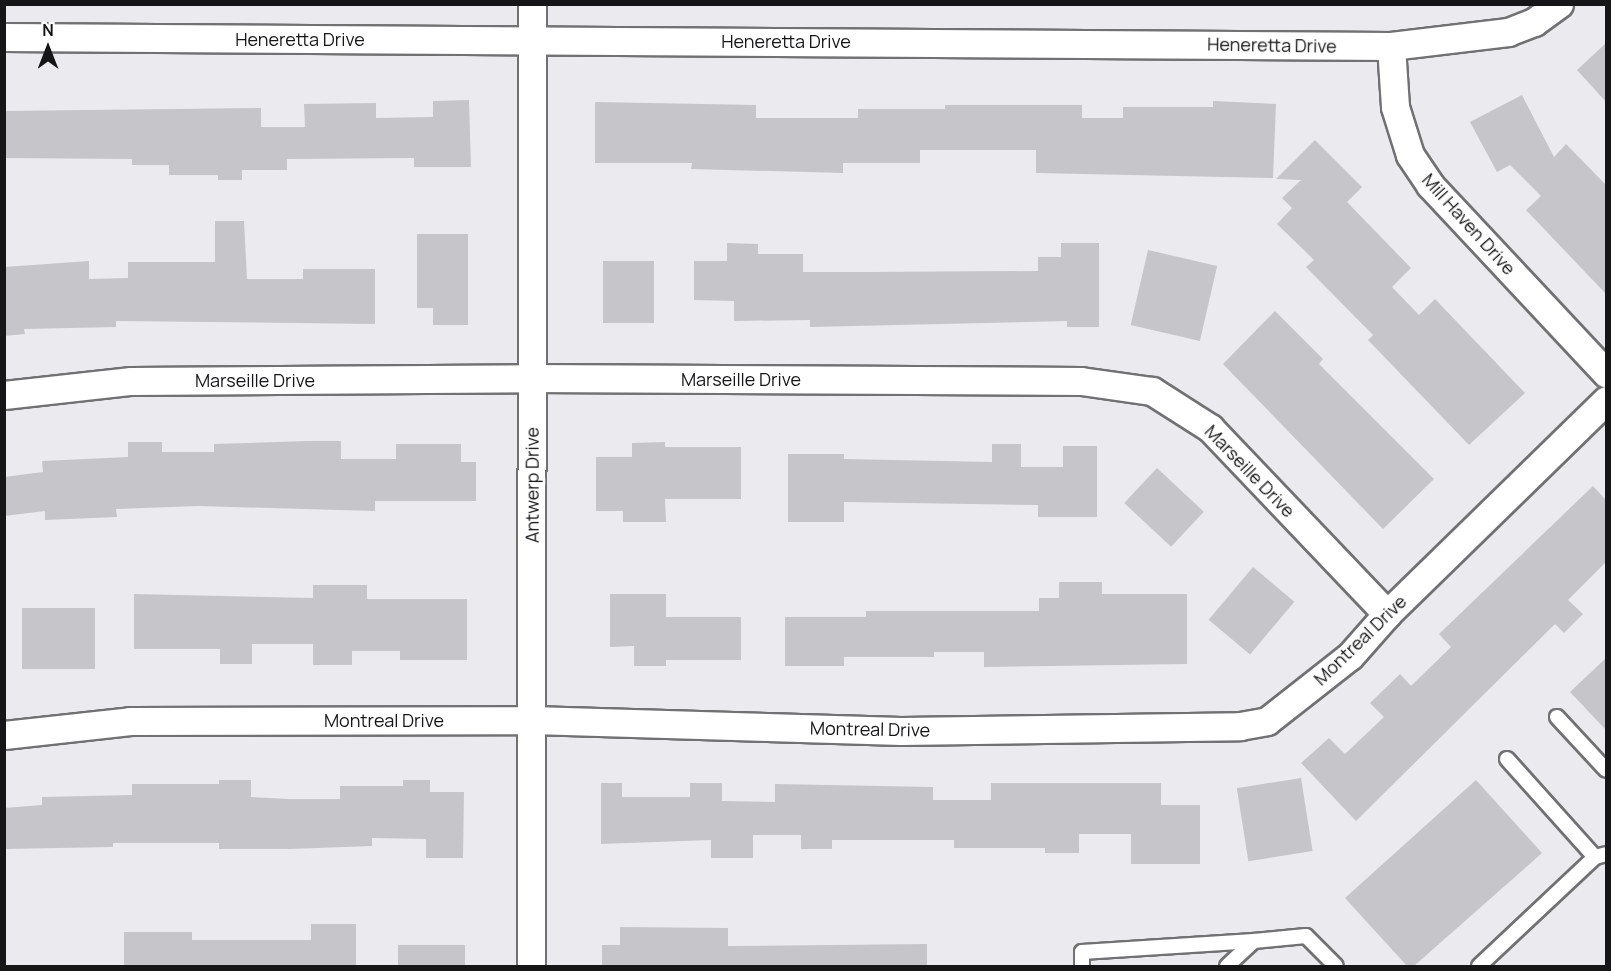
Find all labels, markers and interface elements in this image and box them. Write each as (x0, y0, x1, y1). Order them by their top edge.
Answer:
north arrow (18, 18, 78, 78)
text: N (42, 19, 54, 41)
street label: Heneretta Drive (235, 28, 365, 50)
street label: Heneretta Drive (721, 30, 851, 52)
street label: Heneretta Drive (1207, 33, 1337, 57)
street label: Mill Haven Drive (1418, 169, 1520, 279)
street label: Marseille Drive (681, 368, 801, 390)
street label: Marseille Drive (195, 369, 315, 391)
street label: Marseille Drive (1201, 420, 1299, 522)
street label: Antwerp Drive (521, 427, 543, 543)
street label: Montreal Drive (1309, 590, 1411, 690)
street label: Montreal Drive (324, 709, 444, 731)
street label: Montreal Drive (810, 717, 930, 741)

